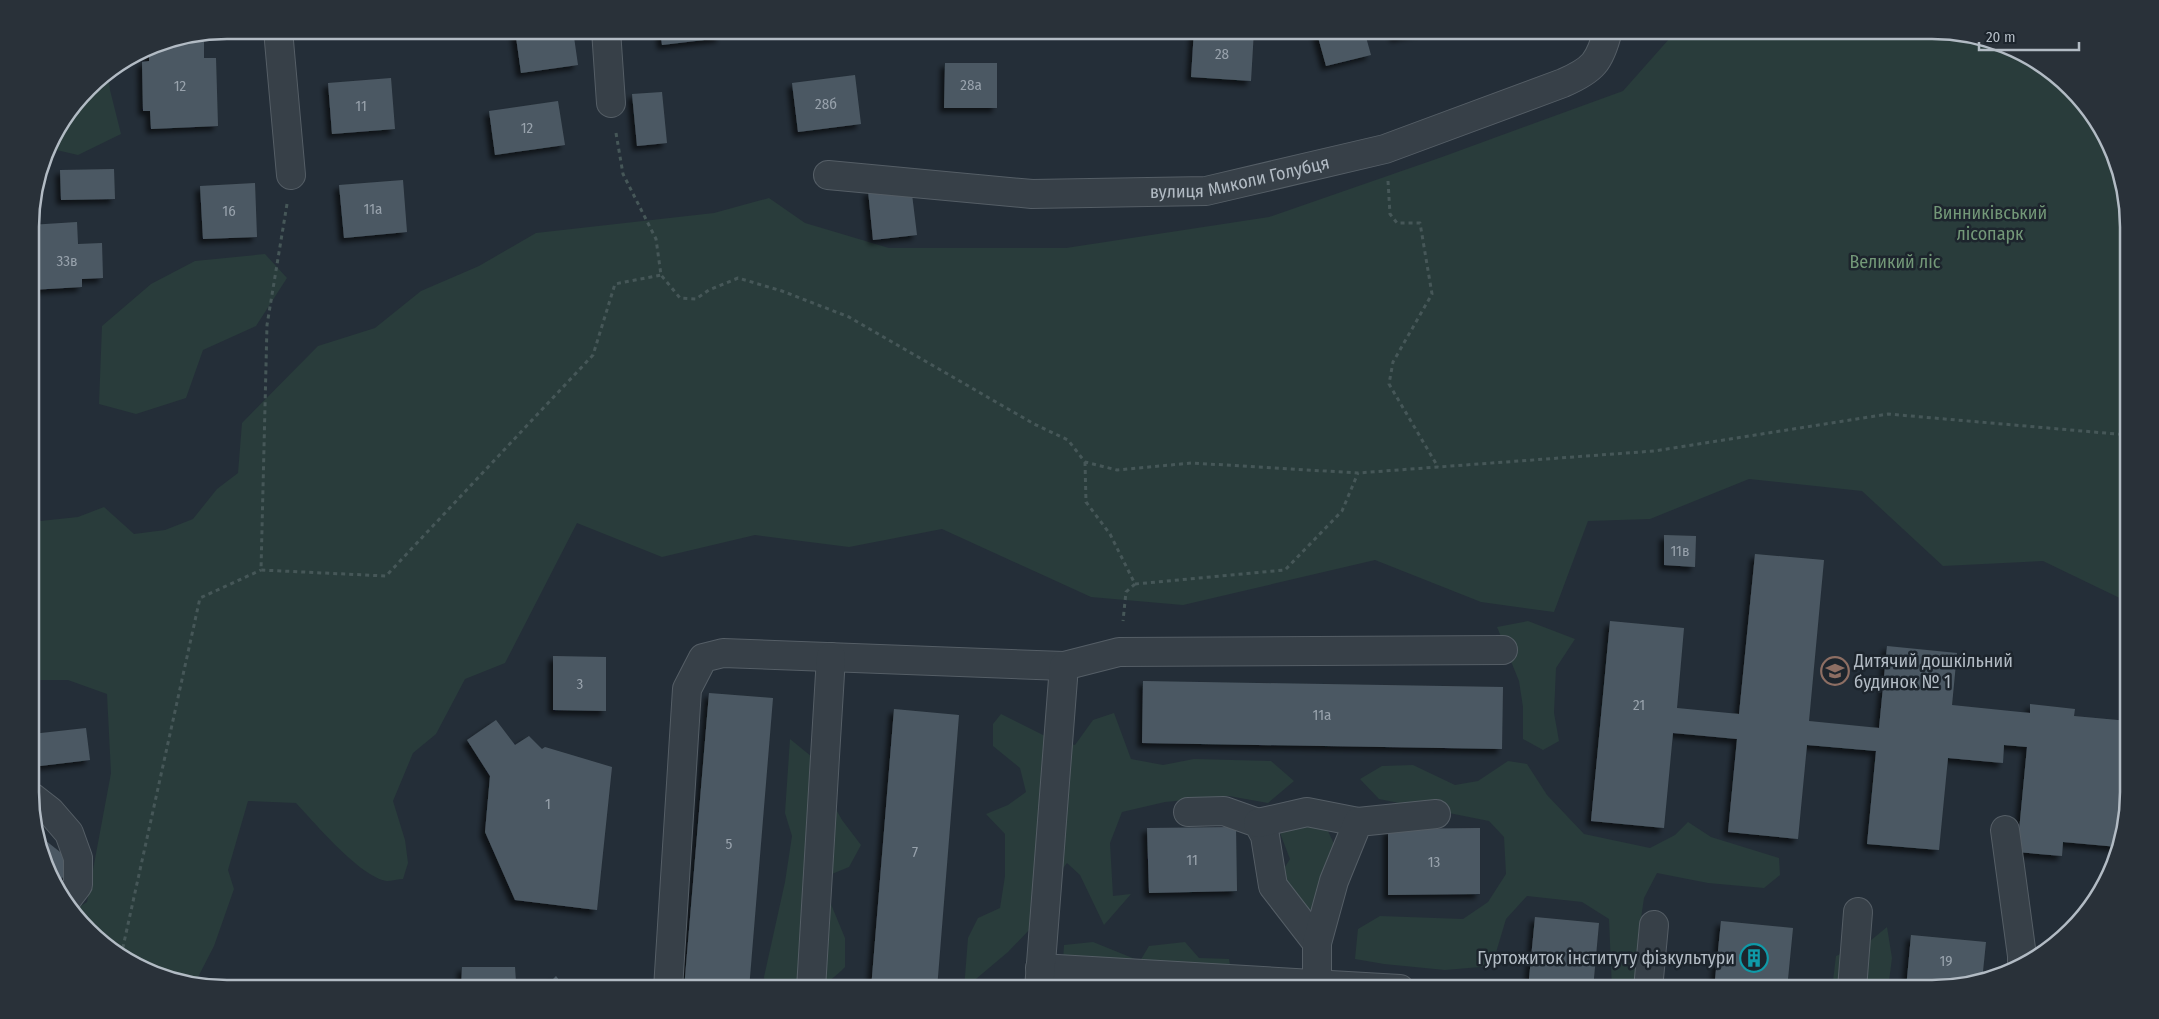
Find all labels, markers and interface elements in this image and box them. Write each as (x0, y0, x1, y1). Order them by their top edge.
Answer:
scale bar (1979, 20, 2079, 52)
text: 20 m (1986, 28, 2016, 46)
house number: 28 (1215, 45, 1229, 63)
house number: 28а (960, 76, 982, 94)
house number: 12 (174, 77, 187, 95)
house number: 28б (815, 95, 837, 113)
house number: 11 (355, 97, 367, 115)
house number: 12 (521, 119, 534, 137)
street label: вулиця Миколи Голубця (1150, 151, 1331, 203)
house number: 11а (364, 200, 382, 218)
house number: 16 (222, 202, 236, 220)
park label: Винниківський лісопарк (1933, 202, 2047, 245)
park label: Великий ліс (1850, 251, 1941, 273)
house number: 33в (56, 252, 78, 270)
house number: 11в (1670, 542, 1690, 560)
place label: Дитячий дошкільний будинок № 1 (1853, 650, 2013, 693)
school or university icon: Дитячий дошкільний будинок № 1 (1820, 656, 1850, 686)
house number: 3 (577, 675, 584, 693)
house number: 21 (1633, 696, 1645, 714)
house number: 11а (1313, 706, 1331, 724)
house number: 1 (545, 795, 551, 813)
house number: 5 (726, 835, 733, 853)
house number: 7 (912, 843, 918, 861)
house number: 11 (1186, 851, 1198, 869)
house number: 13 (1428, 853, 1441, 871)
building icon: Гуртожиток інституту фізкультури (1739, 943, 1769, 973)
place label: Гуртожиток інституту фізкультури (1477, 947, 1735, 969)
house number: 19 (1939, 952, 1953, 970)

